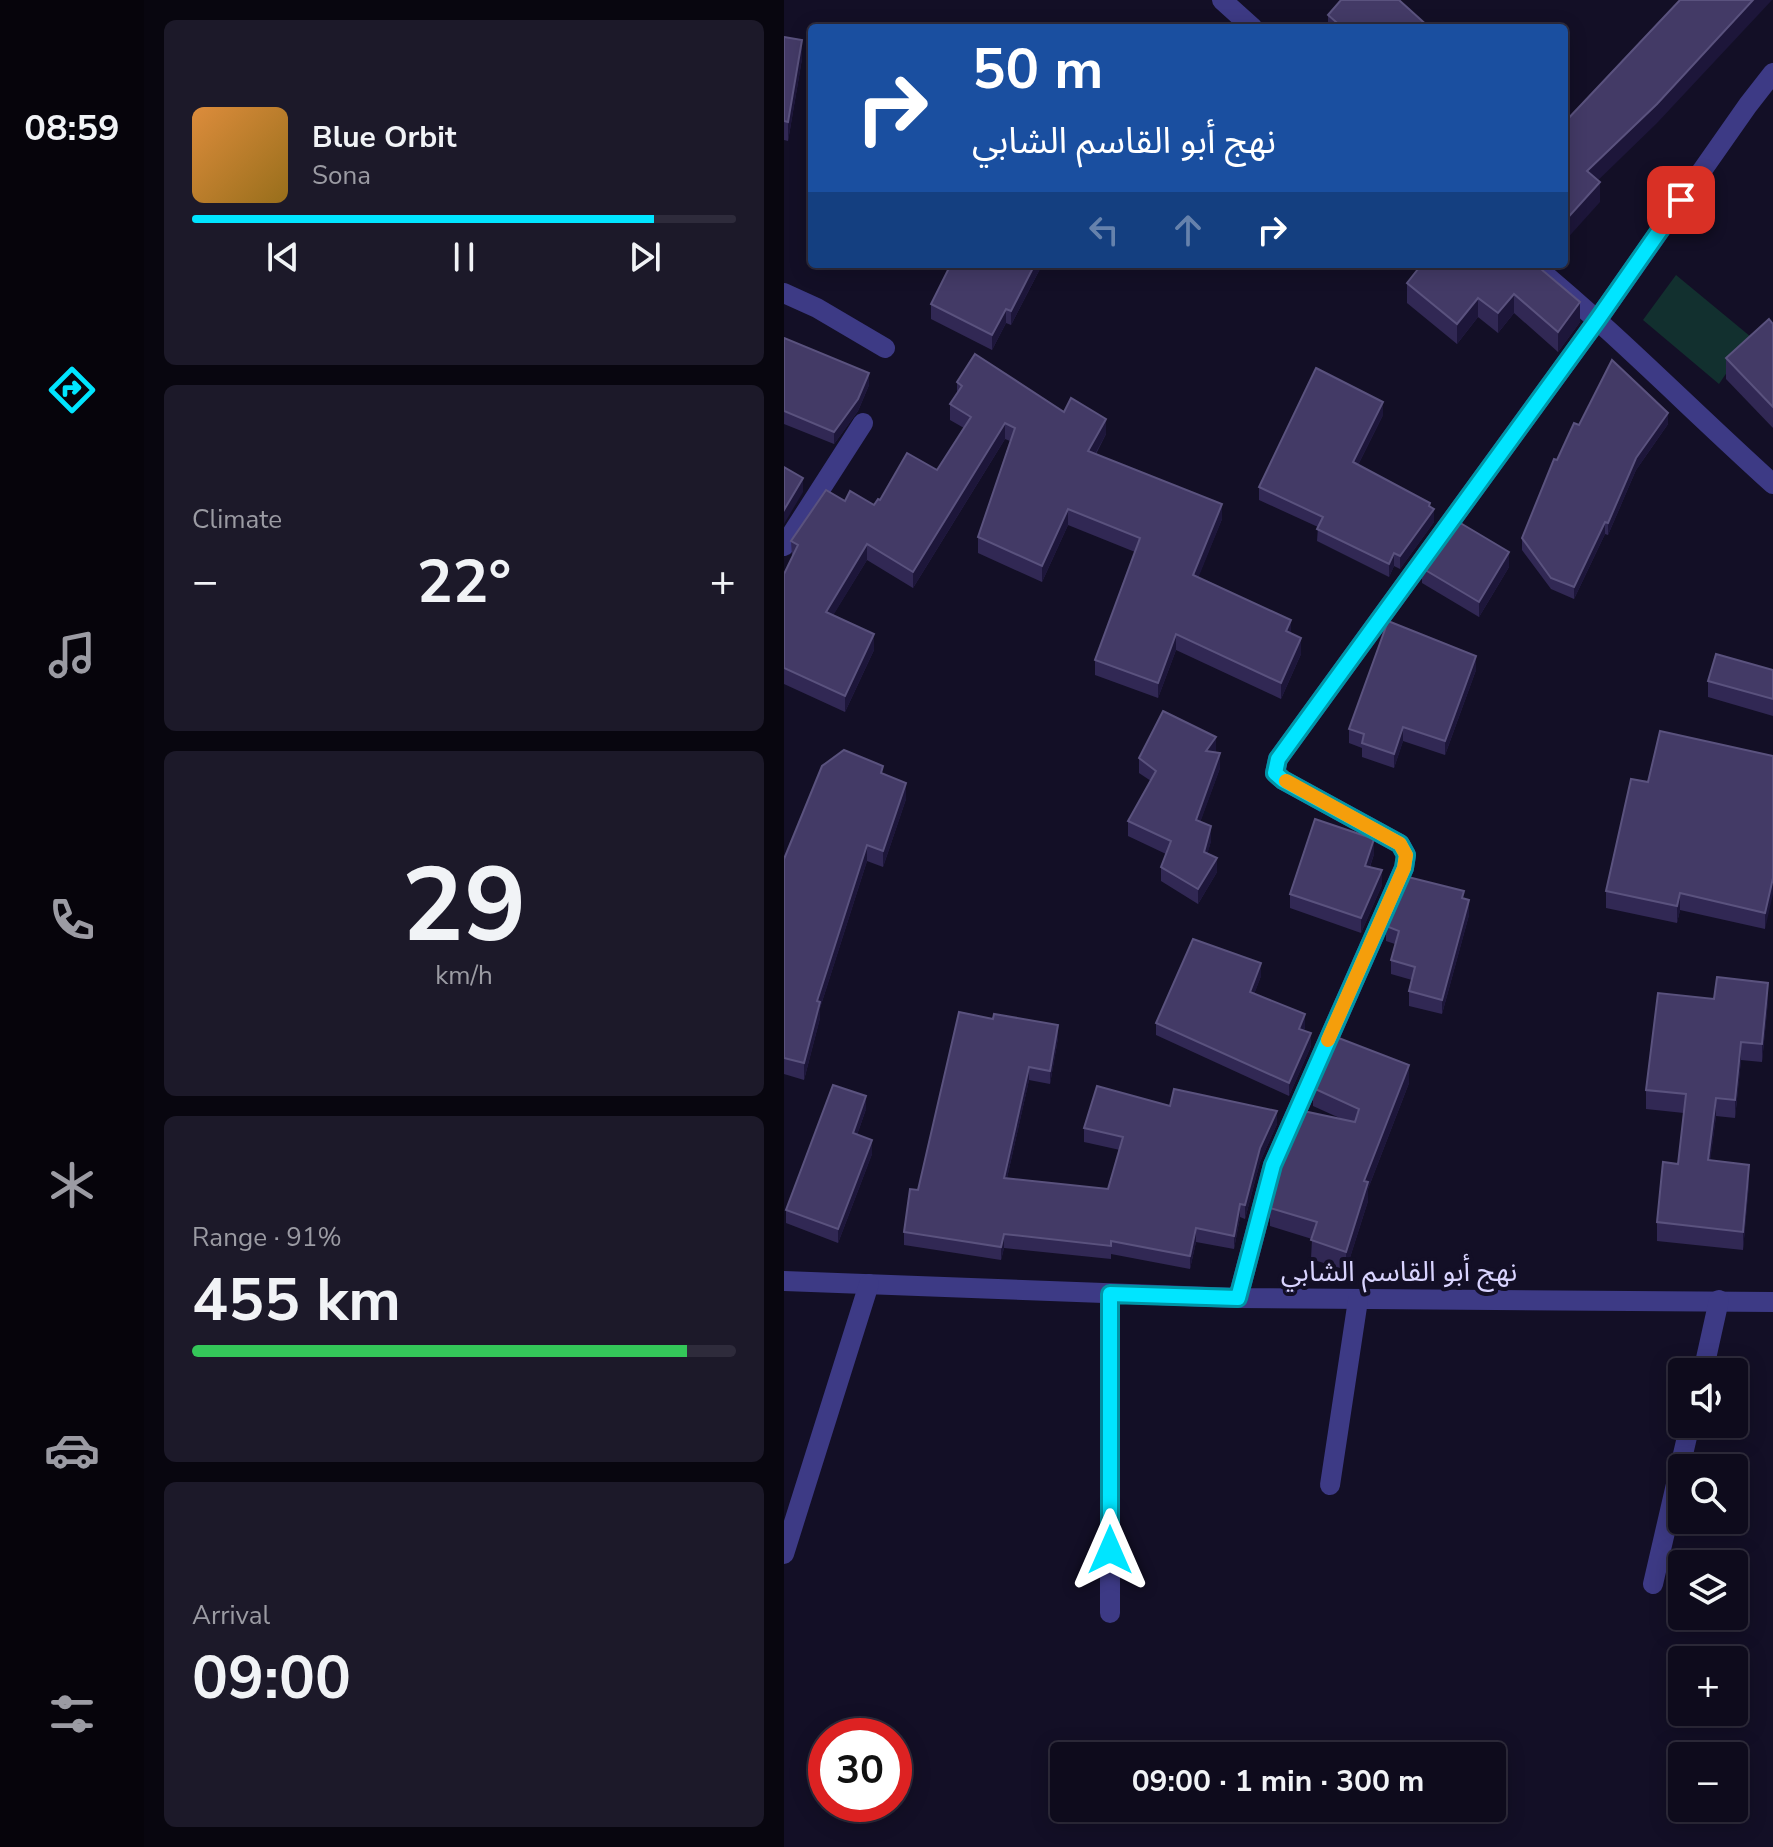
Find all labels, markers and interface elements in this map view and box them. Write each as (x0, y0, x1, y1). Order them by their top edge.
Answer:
text: 50 m (972, 31, 1103, 108)
icon: right (840, 56, 944, 160)
text: 08:59 (24, 104, 120, 153)
text: Blue Orbit (312, 117, 456, 158)
text: نهج أبو القاسم الشابي (972, 117, 1276, 166)
text: Sona (312, 158, 371, 193)
pin (1647, 166, 1715, 234)
icon: arrive (1659, 178, 1703, 222)
icon: left (1082, 208, 1126, 252)
icon: ahead (1166, 208, 1210, 252)
icon: right (1250, 208, 1294, 252)
icon: previous (261, 235, 305, 279)
icon: pause (442, 235, 486, 279)
icon: next (623, 235, 667, 279)
icon: directions (44, 362, 100, 418)
text: Climate (192, 502, 282, 537)
text: 22° (417, 541, 511, 623)
text: − (192, 552, 218, 612)
text: + (710, 552, 736, 612)
icon: music (44, 627, 100, 683)
text: 29 (402, 835, 526, 977)
icon: phone (44, 892, 100, 948)
text: km/h (435, 958, 493, 993)
icon: climate (44, 1157, 100, 1213)
text: Range · 91% (192, 1220, 342, 1255)
street label: نهج أبو القاسم الشابي (1281, 1253, 1517, 1293)
text: 455 km (192, 1259, 401, 1341)
map controls (1668, 1358, 1748, 1822)
button: sound (1668, 1358, 1748, 1438)
icon: car (44, 1422, 100, 1478)
button: search (1668, 1454, 1748, 1534)
position arrow (1068, 1508, 1152, 1592)
button: layers (1668, 1550, 1748, 1630)
text: Arrival (192, 1598, 270, 1633)
text: 09:00 (192, 1637, 351, 1719)
button: + (1668, 1646, 1748, 1726)
icon: filters (44, 1686, 100, 1742)
speed limit sign: 30 (808, 1718, 912, 1822)
button: − (1668, 1742, 1748, 1822)
text: 09:00 · 1 min · 300 m (1132, 1761, 1424, 1802)

